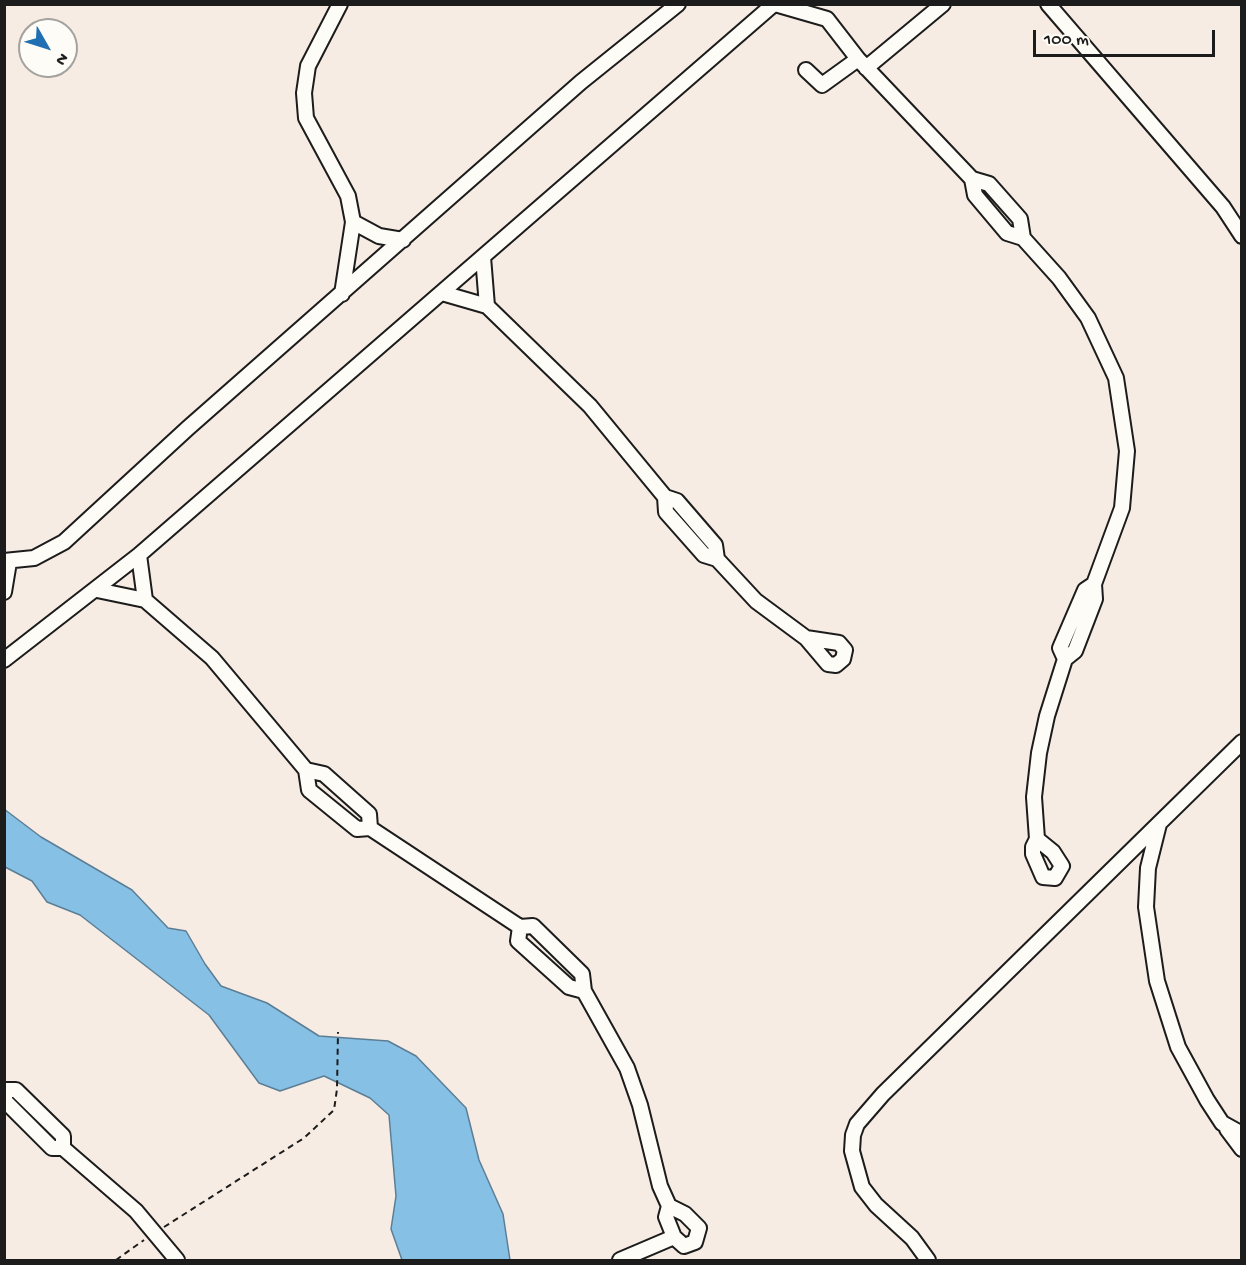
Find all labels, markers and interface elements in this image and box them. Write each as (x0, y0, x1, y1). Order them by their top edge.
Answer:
north arrow (18, 18, 78, 78)
scale bar (1036, 18, 1218, 56)
text: 100 m (1044, 30, 1089, 51)
text: N (50, 48, 71, 68)

